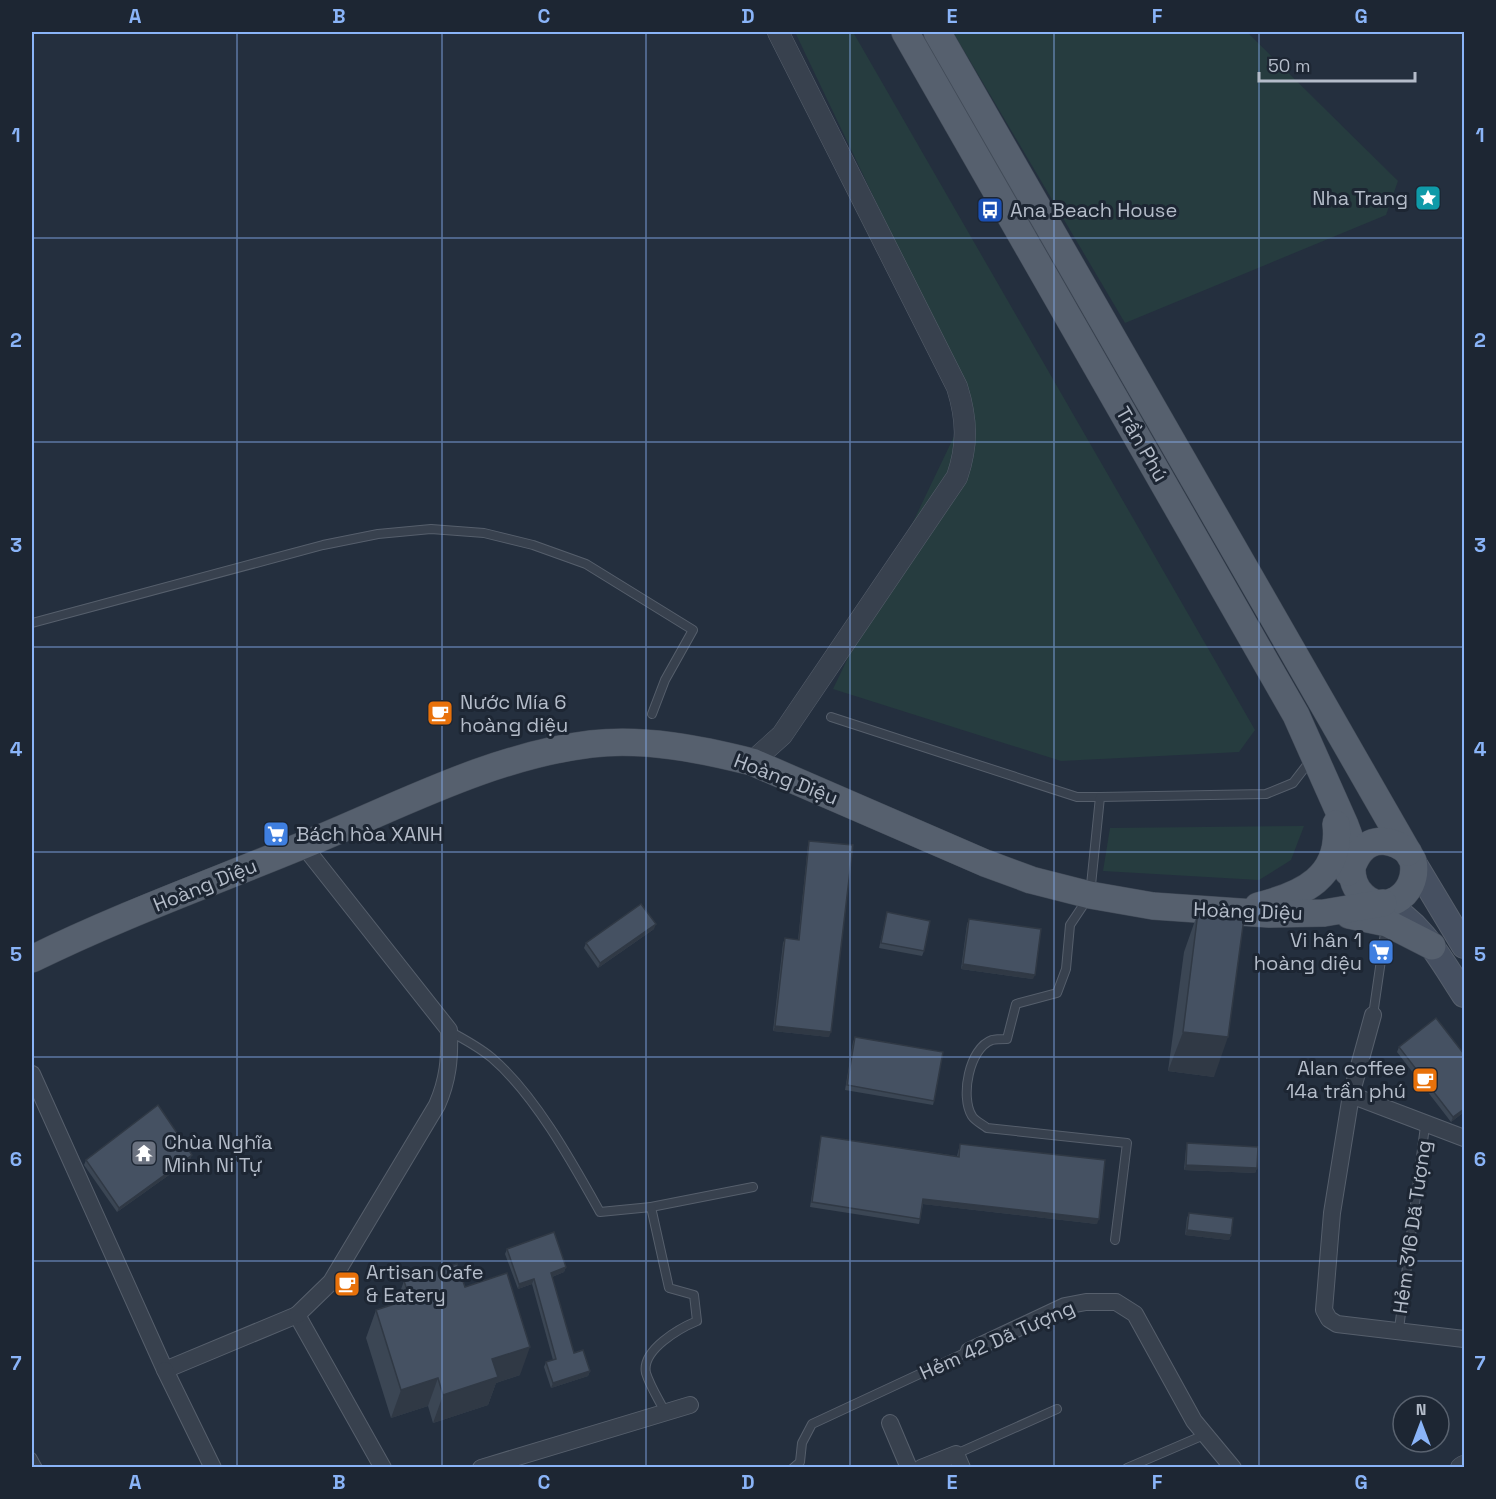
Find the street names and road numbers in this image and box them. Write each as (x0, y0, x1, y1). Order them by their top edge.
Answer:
street label: Trần Phú (1110, 402, 1174, 486)
street label: Hoàng Diệu (730, 747, 842, 811)
street label: Hoàng Diệu (149, 852, 261, 918)
street label: Hoàng Diệu (1193, 896, 1303, 926)
street label: Hẻm 316 Dã Tượng (1387, 1139, 1437, 1315)
street label: Hẻm 42 Dã Tượng (915, 1294, 1079, 1386)

